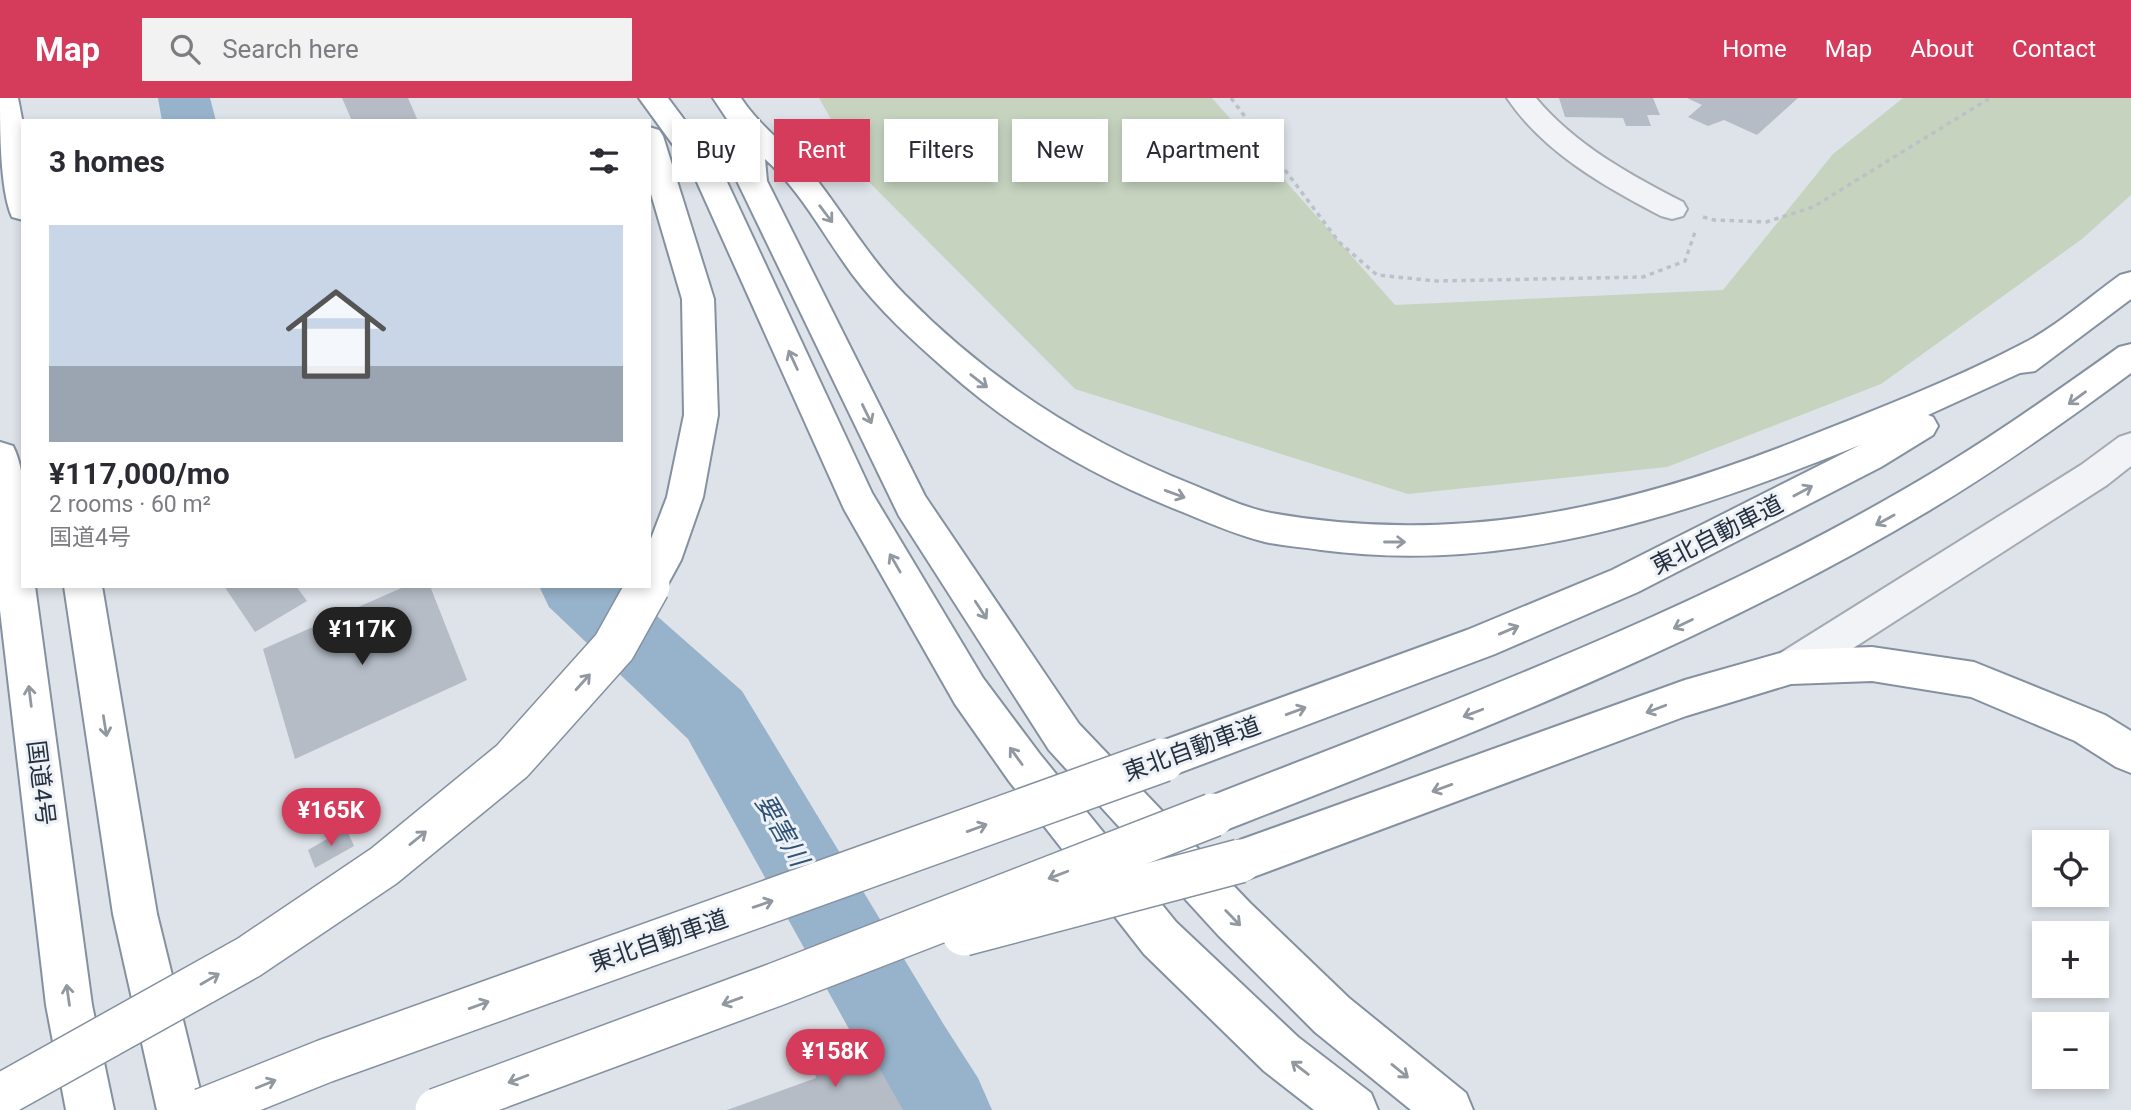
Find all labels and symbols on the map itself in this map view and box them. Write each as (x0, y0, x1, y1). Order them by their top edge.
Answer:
one-way arrow (818, 204, 833, 222)
one-way arrow (786, 350, 800, 371)
one-way arrow (969, 374, 987, 389)
one-way arrow (2068, 390, 2086, 405)
one-way arrow (860, 403, 874, 424)
one-way arrow (1792, 484, 1813, 497)
one-way arrow (1163, 489, 1185, 501)
street label: 東北自動車道 (1646, 490, 1788, 580)
one-way arrow (1875, 513, 1895, 527)
one-way arrow (1383, 535, 1406, 549)
one-way arrow (888, 554, 902, 574)
one-way arrow (973, 600, 988, 619)
pin: ¥117K (313, 608, 411, 667)
one-way arrow (1673, 617, 1694, 631)
one-way arrow (1498, 623, 1519, 636)
one-way arrow (575, 673, 591, 691)
one-way arrow (24, 685, 37, 708)
one-way arrow (1285, 703, 1307, 716)
one-way arrow (1645, 704, 1667, 717)
one-way arrow (1463, 707, 1485, 720)
street label: 東北自動車道 (1120, 711, 1264, 787)
one-way arrow (99, 714, 112, 737)
street label: 国道4号 (22, 739, 60, 827)
one-way arrow (1009, 746, 1024, 765)
one-way arrow (1432, 783, 1454, 795)
pin: ¥165K (282, 788, 380, 848)
water label: 要害川 (750, 789, 816, 874)
one-way arrow (966, 821, 988, 833)
one-way arrow (409, 831, 427, 846)
one-way arrow (1048, 870, 1070, 883)
one-way arrow (752, 897, 774, 910)
street label: 東北自動車道 (586, 904, 732, 978)
one-way arrow (1224, 909, 1241, 926)
one-way arrow (199, 972, 219, 986)
one-way arrow (62, 984, 75, 1007)
one-way arrow (721, 996, 743, 1008)
one-way arrow (468, 998, 490, 1010)
pin: ¥158K (786, 1030, 884, 1089)
one-way arrow (1291, 1061, 1310, 1076)
one-way arrow (1391, 1063, 1409, 1079)
one-way arrow (508, 1074, 529, 1087)
one-way arrow (255, 1077, 276, 1090)

